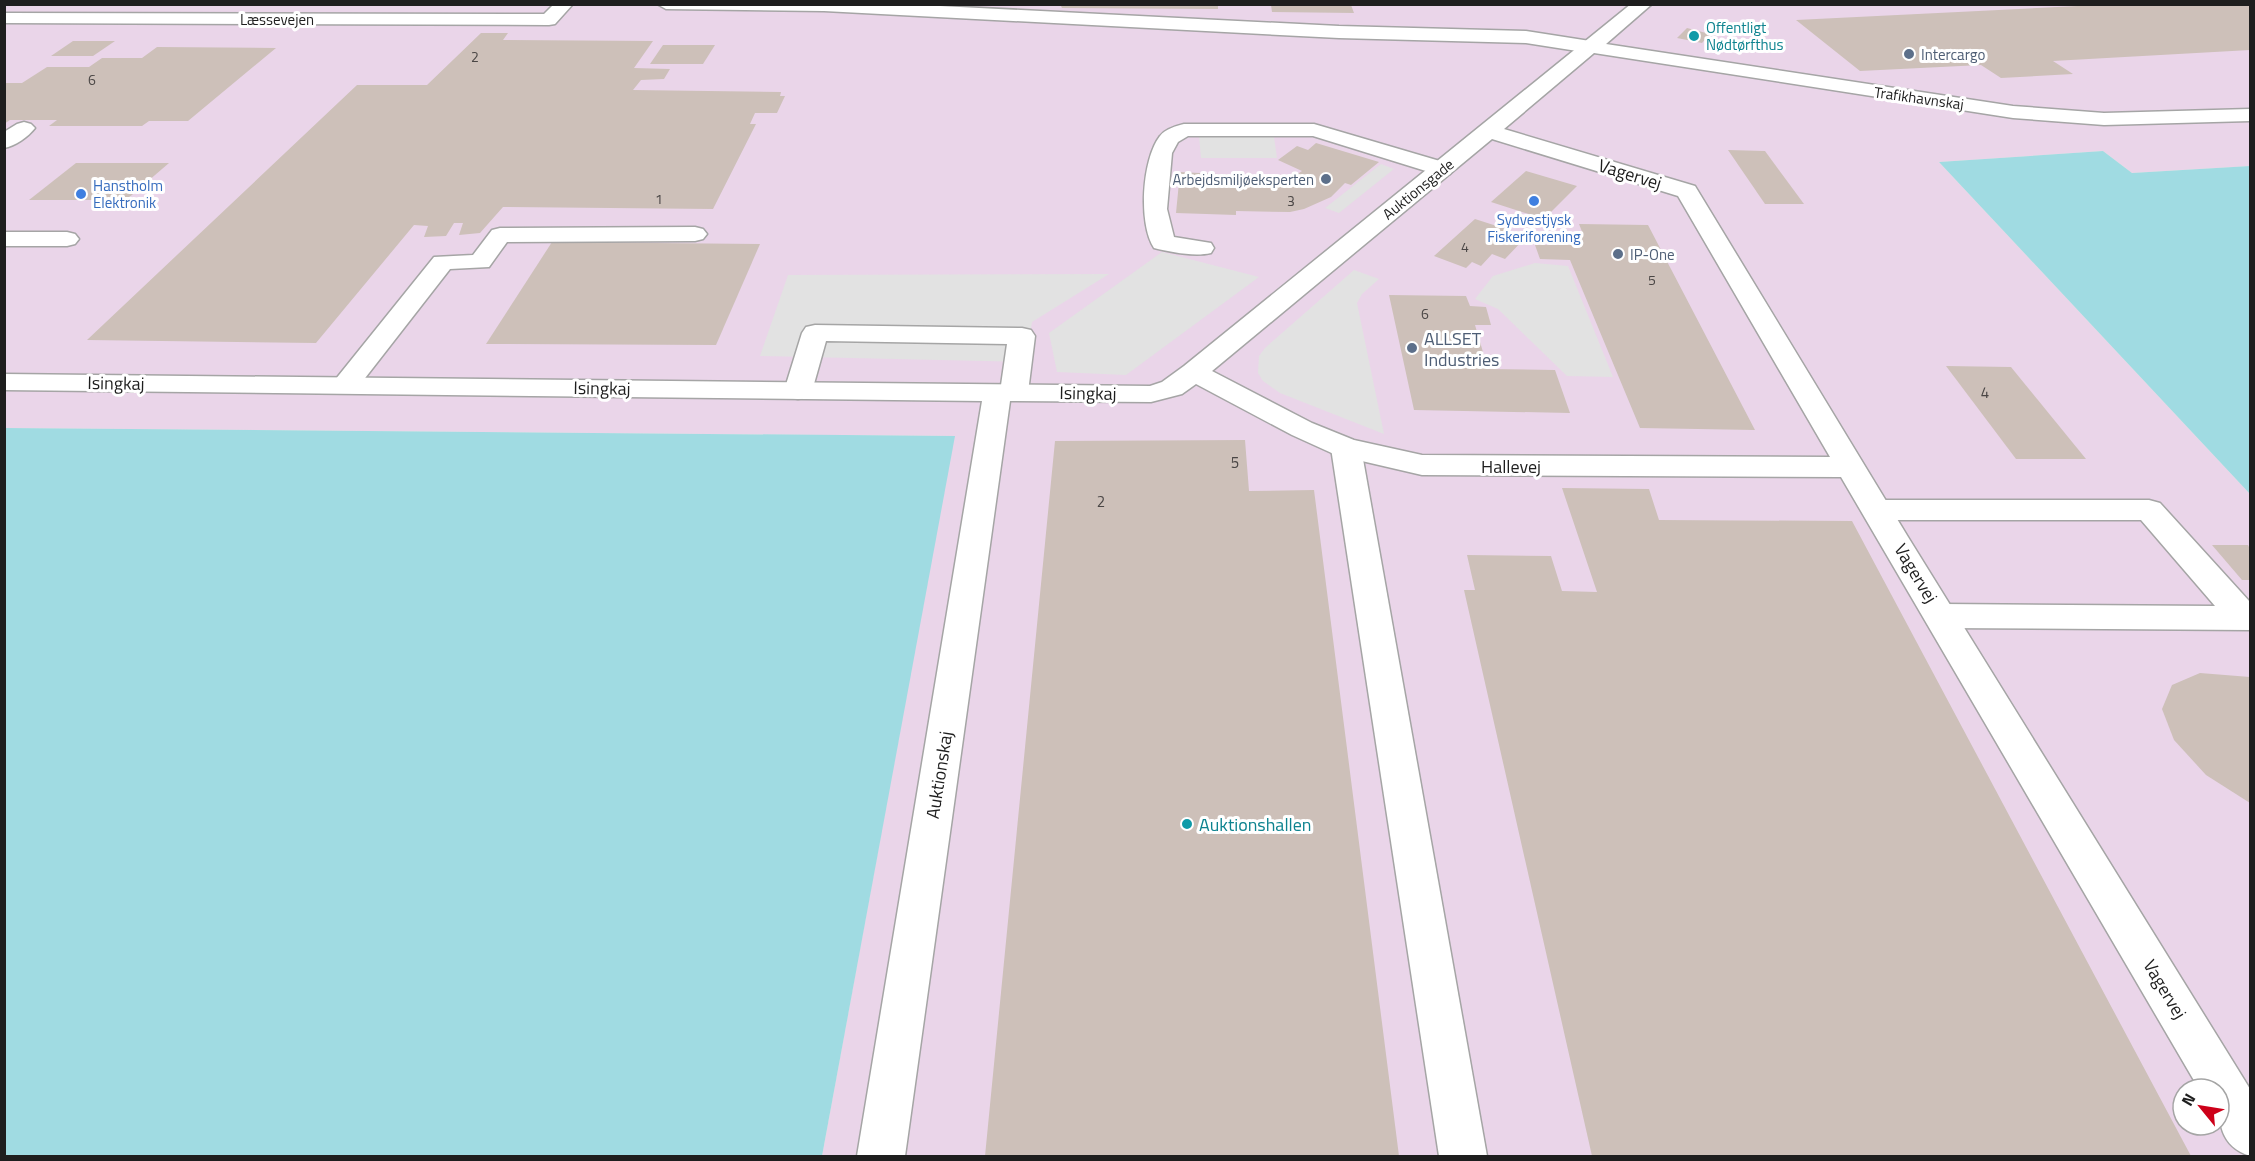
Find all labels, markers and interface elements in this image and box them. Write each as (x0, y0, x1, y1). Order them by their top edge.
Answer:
street label: Læssevejen (240, 8, 314, 31)
place label: Offentligt Nødtørfthus (1706, 16, 1784, 56)
marker: Offentligt Nødtørfthus (1687, 29, 1701, 43)
place label: Intercargo (1921, 43, 1985, 66)
house number: 2 (471, 46, 479, 67)
marker: Intercargo (1902, 47, 1916, 61)
house number: 6 (88, 69, 96, 90)
street label: Trafikhavnskaj (1873, 80, 1965, 116)
street label: Vagervej (1595, 152, 1665, 196)
street label: Auktionsgade (1377, 153, 1459, 225)
place label: Arbejdsmiljøeksperten (1172, 168, 1314, 191)
marker: Arbejdsmiljøeksperten (1319, 172, 1333, 186)
place label: Hanstholm Elektronik (93, 174, 163, 214)
marker: Hanstholm Elektronik (74, 187, 88, 201)
house number: 1 (655, 188, 663, 209)
house number: 3 (1287, 190, 1295, 211)
marker: Sydvestjysk Fiskeriforening (1527, 194, 1541, 208)
place label: Sydvestjysk Fiskeriforening (1487, 208, 1581, 248)
house number: 4 (1461, 236, 1469, 257)
place label: IP-One (1630, 243, 1675, 266)
marker: IP-One (1611, 247, 1625, 261)
house number: 5 (1648, 269, 1656, 290)
house number: 6 (1421, 303, 1429, 324)
place label: ALLSET Industries (1424, 325, 1500, 373)
marker: ALLSET Industries (1405, 341, 1419, 355)
street label: Isingkaj (87, 369, 145, 397)
street label: Isingkaj (573, 374, 631, 402)
street label: Isingkaj (1059, 379, 1117, 407)
house number: 4 (1981, 381, 1989, 404)
house number: 5 (1231, 451, 1239, 474)
street label: Hallevej (1481, 453, 1541, 480)
house number: 2 (1097, 490, 1105, 513)
street label: Vagervej (1888, 538, 1944, 608)
street label: Auktionskaj (919, 729, 959, 821)
place label: Auktionshallen (1199, 811, 1311, 838)
marker: Auktionshallen (1180, 817, 1194, 831)
street label: Vagervej (2137, 954, 2193, 1024)
north arrow (2171, 1077, 2231, 1137)
text: N (2175, 1089, 2201, 1110)

